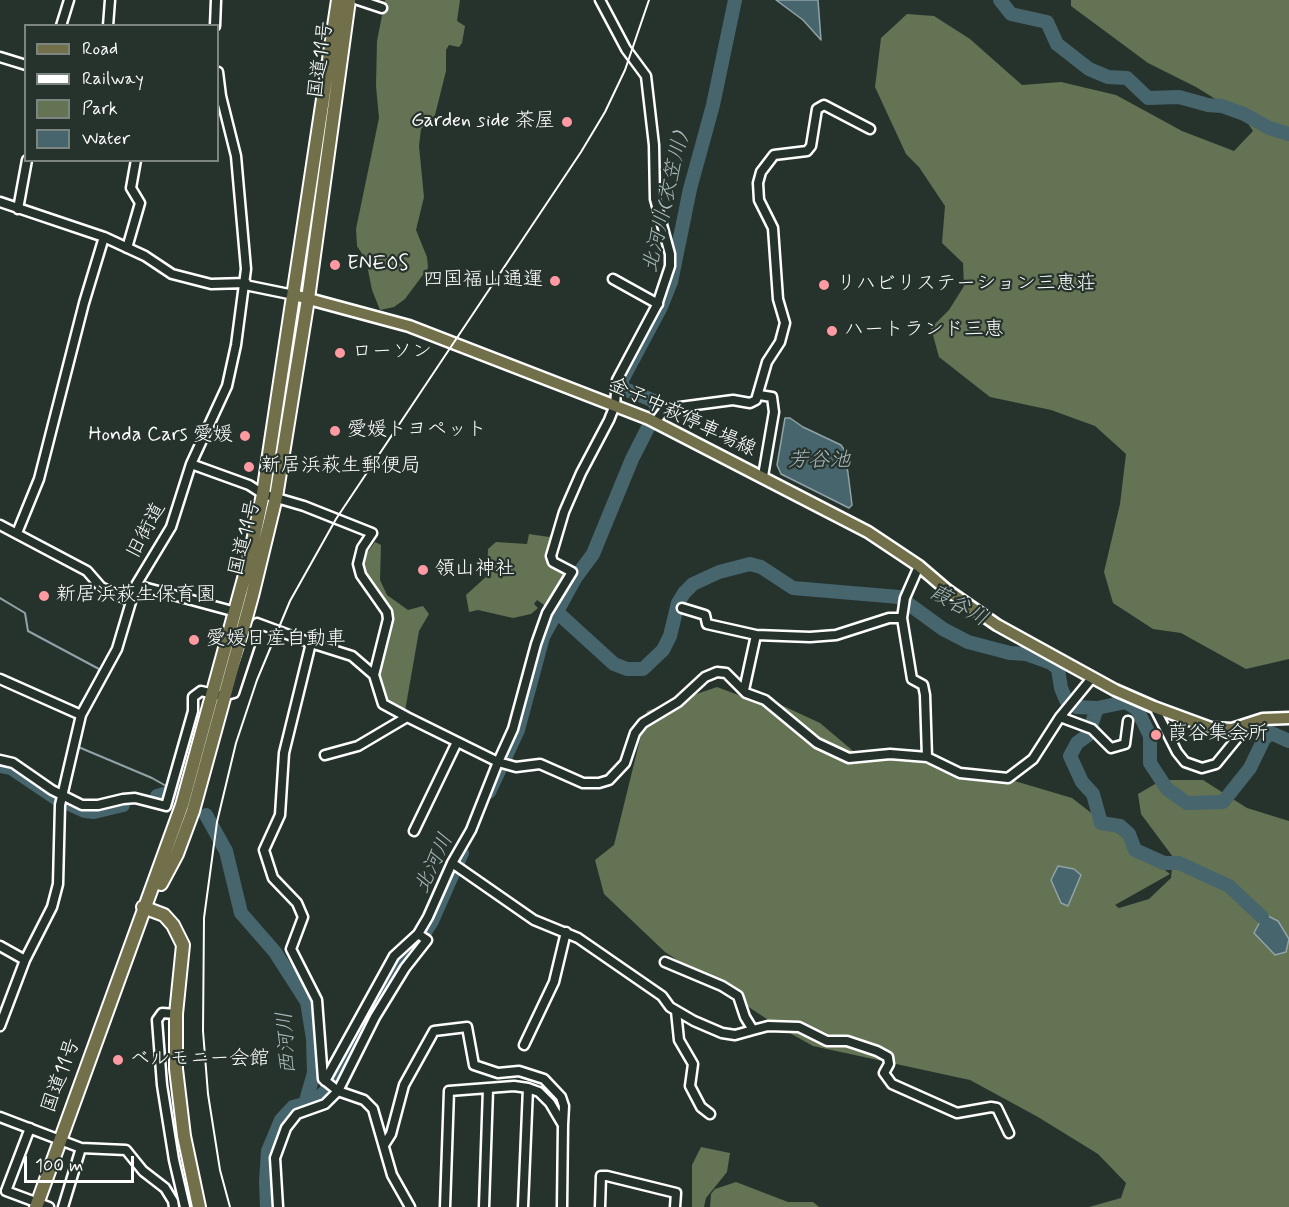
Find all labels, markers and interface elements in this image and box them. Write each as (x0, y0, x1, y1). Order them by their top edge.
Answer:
street label: 国道11号 (305, 20, 339, 100)
legend (24, 24, 219, 162)
text: Road (82, 37, 118, 61)
text: Railway (82, 67, 144, 91)
text: Park (82, 97, 118, 121)
place label: Garden side 茶屋 (411, 110, 555, 134)
marker: Garden side 茶屋 (560, 115, 574, 129)
text: Water (82, 127, 130, 151)
water label: 北河川(衣笠川) (639, 131, 695, 275)
place label: ENEOS (347, 253, 409, 277)
marker: ENEOS (328, 258, 342, 272)
place label: 四国福山通運 (423, 269, 543, 293)
place label: リハビリステーション三恵荘 (836, 273, 1096, 297)
marker: 四国福山通運 (548, 274, 562, 288)
marker: リハビリステーション三恵荘 (817, 278, 831, 292)
place label: ハートランド三恵 (844, 319, 1004, 343)
marker: ハートランド三恵 (825, 324, 839, 338)
place label: ローソン (352, 341, 432, 365)
marker: ローソン (333, 346, 347, 360)
street label: 金子中萩停車場線 (604, 373, 760, 463)
place label: 愛媛トヨペット (347, 419, 487, 443)
place label: Honda Cars 愛媛 (88, 424, 233, 448)
marker: 愛媛トヨペット (328, 424, 342, 438)
marker: Honda Cars 愛媛 (238, 429, 252, 443)
water label: 芳谷池 (788, 449, 850, 475)
place label: 新居浜萩生郵便局 (261, 455, 421, 479)
marker: 新居浜萩生郵便局 (242, 460, 256, 474)
street label: 国道11号 (225, 497, 267, 579)
street label: 旧街道 (122, 499, 172, 563)
place label: 領山神社 (435, 558, 515, 582)
marker: 領山神社 (416, 563, 430, 577)
water label: 葭谷川 (924, 581, 992, 633)
place label: 新居浜萩生保育園 (56, 584, 216, 608)
marker: 新居浜萩生保育園 (37, 589, 51, 603)
place label: 愛媛日産自動車 (206, 628, 346, 652)
marker: 愛媛日産自動車 (187, 633, 201, 647)
place label: 葭谷集会所 (1168, 723, 1268, 747)
marker: 葭谷集会所 (1149, 728, 1163, 742)
water label: 北河川 (410, 830, 460, 898)
water label: 西河川 (273, 1011, 303, 1075)
street label: 国道11号 (37, 1035, 87, 1117)
place label: ベルモニー会館 (130, 1048, 270, 1072)
marker: ベルモニー会館 (111, 1053, 125, 1067)
scale bar (27, 1144, 136, 1182)
text: 100 m (35, 1154, 83, 1178)

